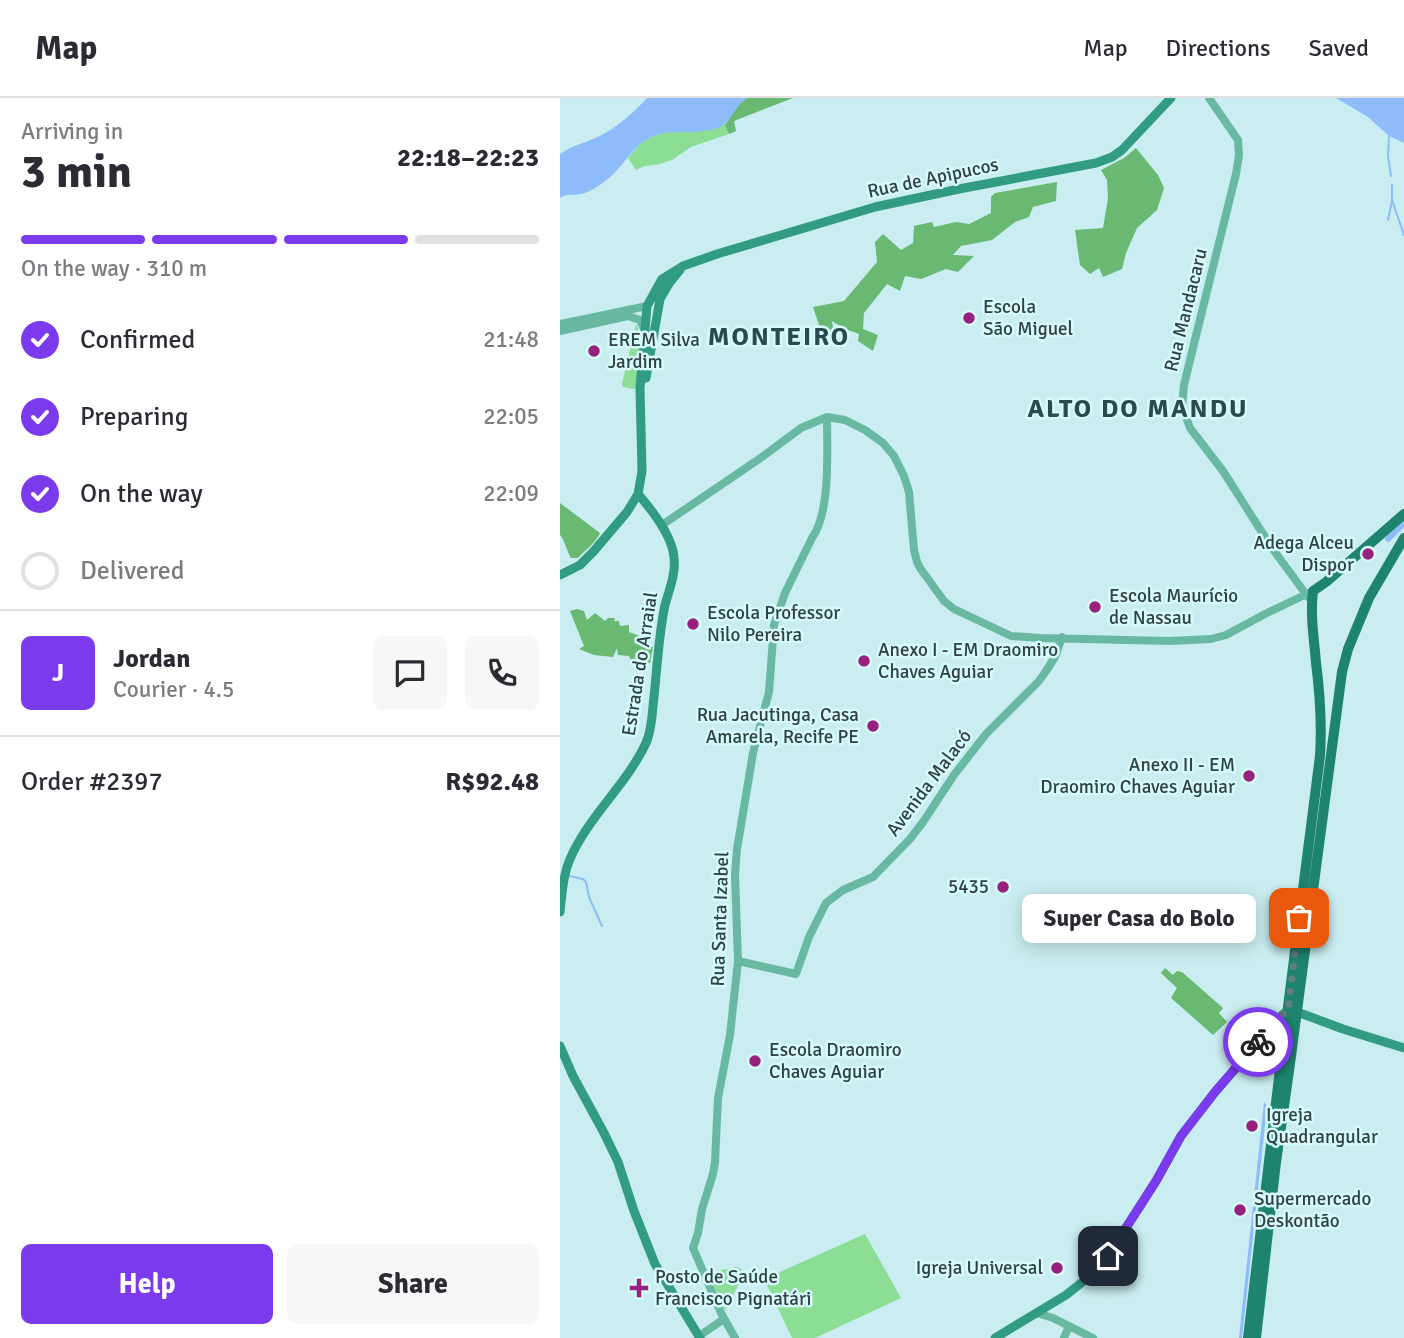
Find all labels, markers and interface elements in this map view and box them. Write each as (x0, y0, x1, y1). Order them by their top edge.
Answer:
text: Map (35, 28, 97, 69)
text: Map (1083, 33, 1128, 63)
text: Directions (1166, 33, 1271, 63)
text: Saved (1309, 33, 1369, 63)
text: Arriving in (21, 117, 123, 146)
text: 22:18–22:23 (397, 142, 539, 174)
text: 3 min (21, 144, 132, 200)
street label: Rua de Apipucos (865, 152, 1001, 204)
street label: Rua Mandacaru (1159, 246, 1213, 374)
text: On the way · 310 m (21, 254, 207, 283)
place label: Escola São Miguel (983, 295, 1073, 341)
marker: Escola São Miguel (961, 310, 977, 326)
icon: check (21, 321, 59, 359)
district label: MONTEIRO (708, 321, 850, 353)
text: Confirmed (80, 324, 195, 356)
text: 21:48 (483, 325, 539, 354)
place label: EREM Silva Jardim (608, 328, 700, 374)
marker: EREM Silva Jardim (586, 343, 602, 359)
district label: ALTO DO MANDU (1027, 393, 1249, 425)
icon: check (21, 398, 59, 436)
text: Preparing (80, 401, 188, 433)
text: 22:05 (483, 402, 539, 431)
icon: check (21, 475, 59, 513)
text: On the way (80, 478, 203, 510)
text: 22:09 (483, 479, 539, 508)
place label: Adega Alceu Dispor (1254, 531, 1354, 577)
marker: Adega Alceu Dispor (1360, 546, 1376, 562)
text: Delivered (80, 555, 185, 587)
place label: Escola Maurício de Nassau (1109, 584, 1238, 630)
street label: Estrada do Arraial (617, 590, 663, 738)
marker: Escola Maurício de Nassau (1087, 599, 1103, 615)
place label: Escola Professor Nilo Pereira (707, 601, 840, 647)
marker: Escola Professor Nilo Pereira (685, 616, 701, 632)
button: chat (373, 636, 447, 710)
button: phone (465, 636, 539, 710)
place label: Anexo I - EM Draomiro Chaves Aguiar (878, 638, 1058, 684)
text: Jordan (113, 643, 190, 675)
marker: Anexo I - EM Draomiro Chaves Aguiar (856, 653, 872, 669)
text: J (52, 657, 64, 689)
text: Courier · 4.5 (113, 675, 234, 704)
place label: Rua Jacutinga, Casa Amarela, Recife PE (697, 703, 859, 749)
marker: Rua Jacutinga, Casa Amarela, Recife PE (865, 718, 881, 734)
street label: Avenida Malacó (881, 725, 977, 841)
place label: Anexo II - EM Draomiro Chaves Aguiar (1040, 753, 1235, 799)
text: Order #2397 (21, 766, 162, 798)
text: R$92.48 (445, 766, 539, 798)
marker: Anexo II - EM Draomiro Chaves Aguiar (1241, 768, 1257, 784)
street label: Rua Santa Izabel (706, 851, 734, 987)
place label: 5435 (948, 875, 989, 899)
marker: 5435 (995, 879, 1011, 895)
pin (1269, 888, 1329, 948)
callout: Super Casa do Bolo (1022, 894, 1257, 942)
icon: bag (1280, 899, 1318, 937)
text: Super Casa do Bolo (1044, 904, 1234, 933)
courier (1223, 1007, 1293, 1077)
icon: bike (1239, 1023, 1277, 1061)
place label: Escola Draomiro Chaves Aguiar (769, 1038, 902, 1084)
marker: Escola Draomiro Chaves Aguiar (747, 1053, 763, 1069)
place label: Igreja Quadrangular (1266, 1103, 1378, 1149)
marker: Igreja Quadrangular (1244, 1118, 1260, 1134)
place label: Supermercado Deskontão (1254, 1187, 1371, 1233)
marker: Supermercado Deskontão (1232, 1202, 1248, 1218)
pin (1078, 1226, 1138, 1286)
icon: home (1089, 1237, 1127, 1275)
button: Help (21, 1244, 273, 1324)
button: Share (287, 1244, 539, 1324)
place label: Igreja Universal (916, 1256, 1043, 1280)
marker: Igreja Universal (1049, 1260, 1065, 1276)
place label: Posto de Saúde Francisco Pignatári (655, 1265, 811, 1311)
marker: Posto de Saúde Francisco Pignatári (629, 1278, 649, 1298)

